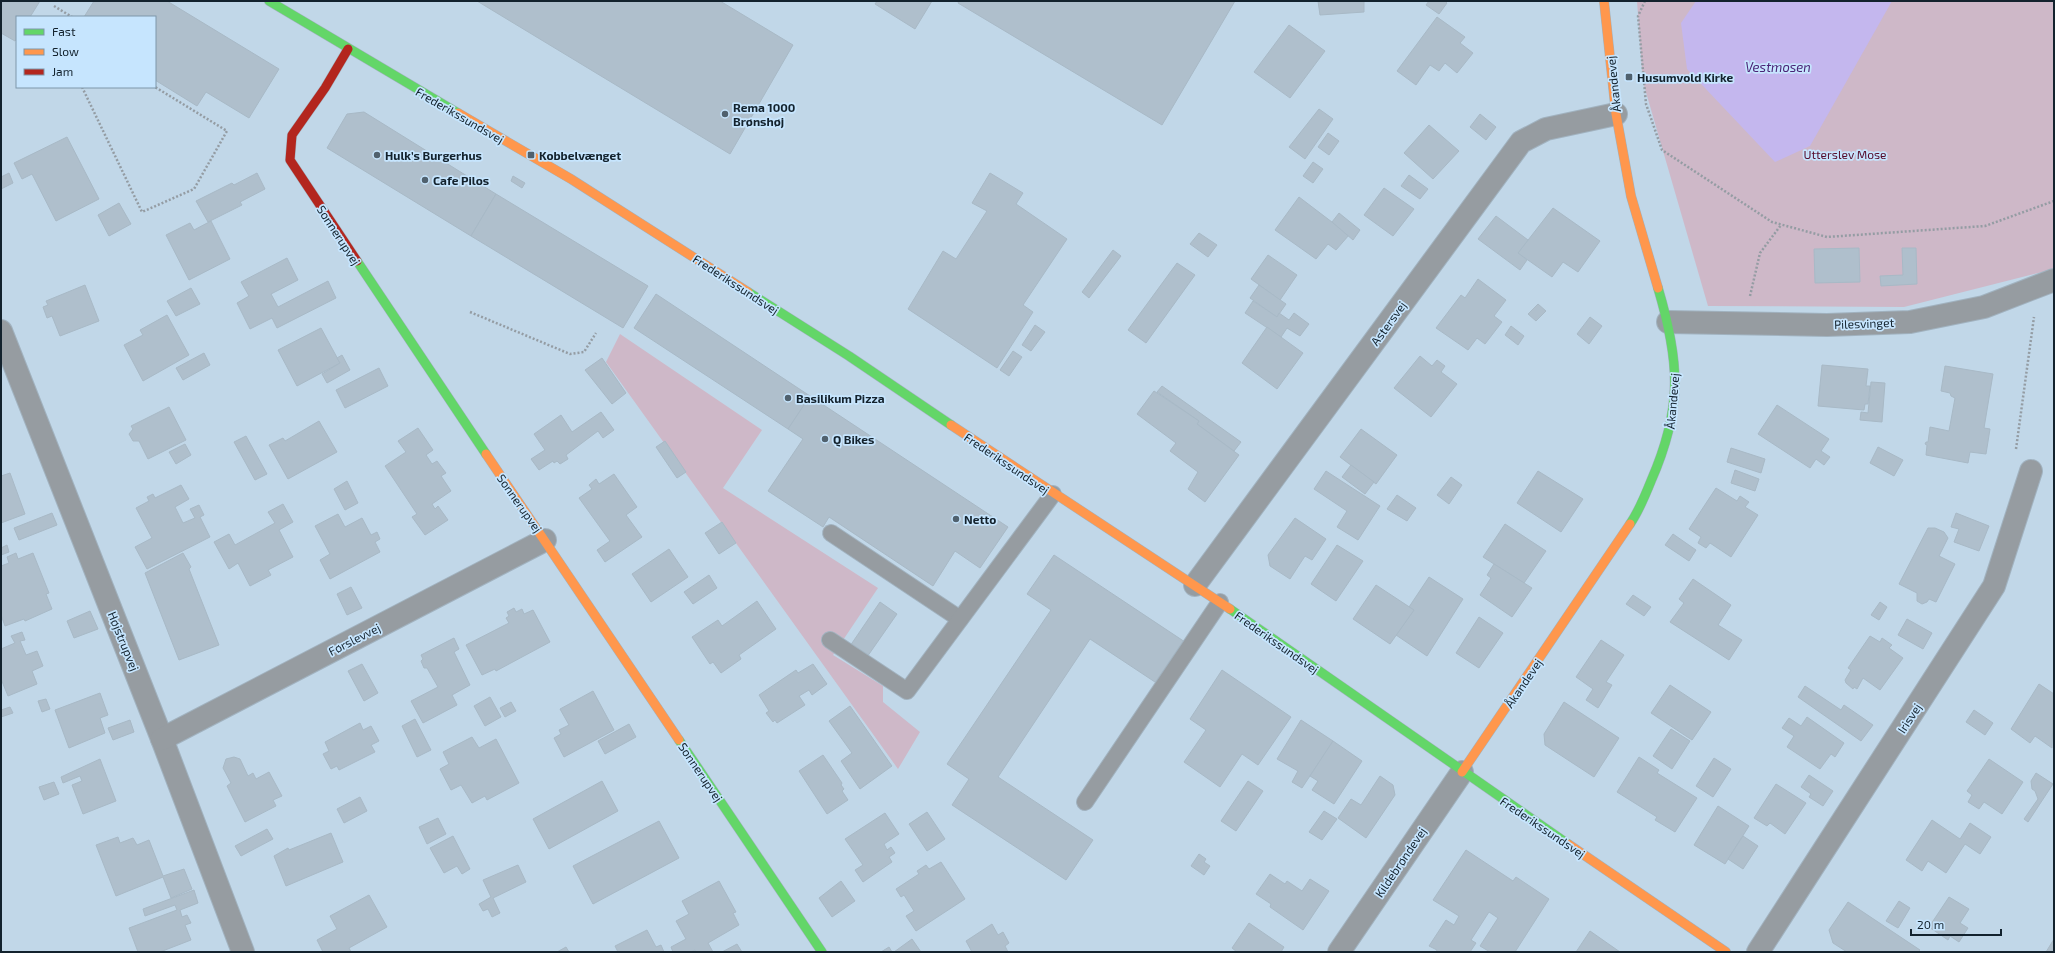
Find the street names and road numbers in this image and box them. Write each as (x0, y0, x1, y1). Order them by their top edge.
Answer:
street label: Åkandevej (1603, 55, 1624, 113)
street label: Frederikssundsvej (413, 84, 506, 147)
street label: Sonnerupvej (314, 203, 363, 268)
street label: Frederikssundsvej (690, 251, 781, 318)
street label: Astersvej (1367, 298, 1410, 348)
street label: Pilesvinget (1834, 315, 1895, 331)
street label: Åkandevej (1663, 372, 1682, 430)
street label: Frederikssundsvej (961, 429, 1052, 497)
street label: Sonnerupvej (494, 471, 545, 536)
street label: Frederikssundsvej (1232, 608, 1322, 677)
street label: Højstrupvej (105, 609, 142, 673)
street label: Førslevvej (326, 620, 383, 659)
street label: Åkandevej (1501, 656, 1545, 711)
street label: Irisvej (1894, 700, 1925, 736)
street label: Sonnerupvej (675, 740, 726, 805)
street label: Frederikssundsvej (1497, 793, 1588, 861)
street label: Kildebrøndevej (1371, 824, 1429, 900)

